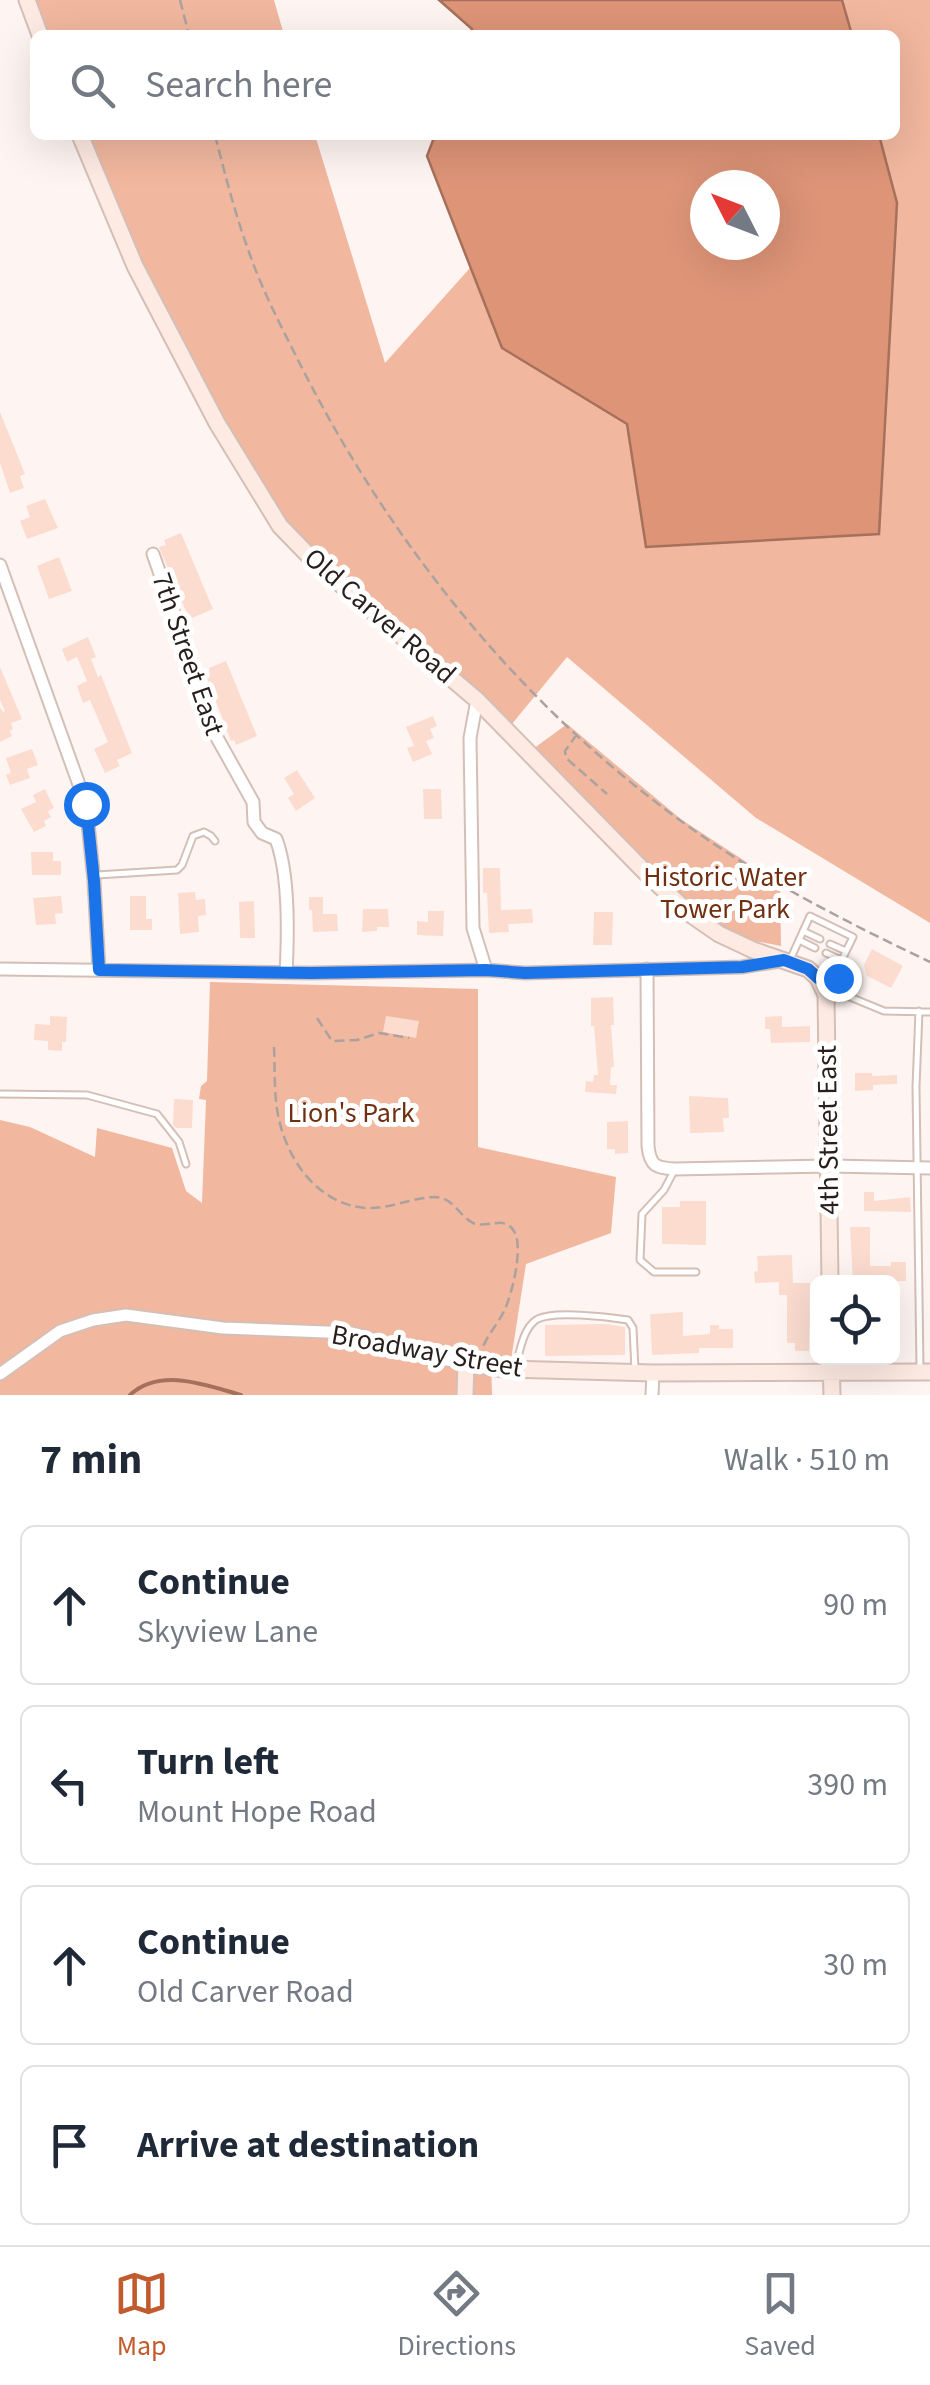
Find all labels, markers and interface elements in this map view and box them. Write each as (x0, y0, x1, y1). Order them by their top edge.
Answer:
search box (30, 30, 900, 140)
icon: search (65, 58, 120, 113)
text: Search here (145, 58, 332, 112)
north arrow (690, 170, 780, 260)
street label: Old Carver Road (295, 539, 465, 693)
street label: 7th Street East (142, 567, 235, 741)
route start (64, 782, 110, 828)
park label: Historic Water Tower Park (643, 857, 807, 929)
route end (816, 956, 862, 1002)
street label: 4th Street East (807, 1044, 849, 1215)
park label: Lion's Park (287, 1093, 415, 1133)
map controls (810, 1275, 900, 1365)
button: locate (810, 1275, 900, 1365)
street label: Broadway Street (328, 1315, 526, 1388)
text: 7 min (40, 1430, 142, 1490)
text: Walk · 510 m (724, 1437, 890, 1483)
text: Continue (137, 1555, 290, 1609)
icon: ahead (42, 1578, 97, 1633)
text: 90 m (823, 1582, 888, 1628)
text: Skyview Lane (137, 1609, 318, 1655)
text: Turn left (137, 1735, 279, 1789)
icon: left (42, 1758, 97, 1813)
text: 390 m (807, 1762, 888, 1808)
text: Mount Hope Road (137, 1789, 377, 1835)
text: Continue (137, 1915, 290, 1969)
icon: ahead (42, 1938, 97, 1993)
text: 30 m (823, 1942, 888, 1988)
text: Old Carver Road (137, 1969, 354, 2015)
icon: arrive (42, 2118, 97, 2173)
text: Arrive at destination (137, 2118, 479, 2172)
tab: Map (114, 2266, 169, 2366)
tab: Directions (398, 2266, 516, 2366)
tab: Saved (744, 2266, 816, 2366)

